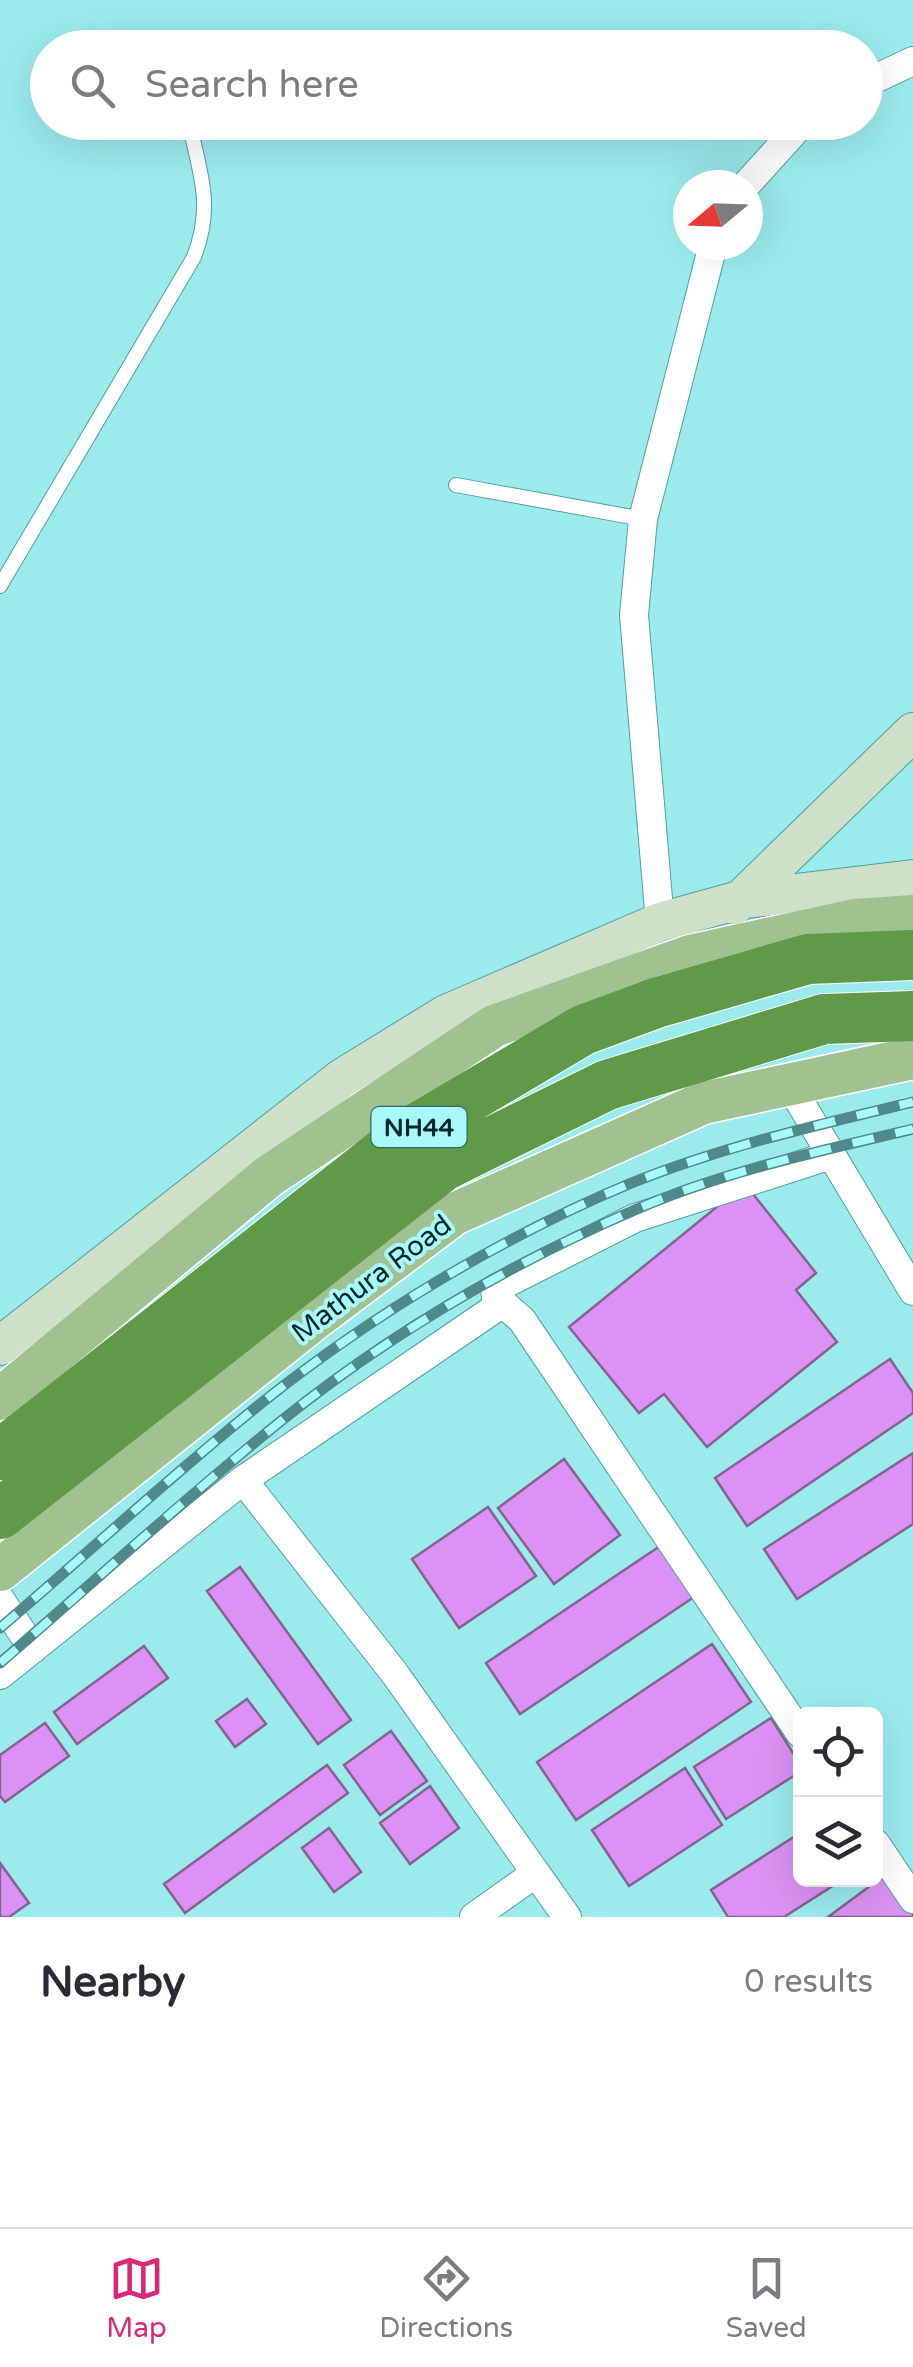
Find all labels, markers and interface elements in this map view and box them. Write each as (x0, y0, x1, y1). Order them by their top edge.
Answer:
search box (30, 30, 883, 140)
icon: search (65, 58, 120, 113)
text: Search here (145, 62, 359, 108)
north arrow (673, 170, 763, 260)
road number: NH44 (372, 1107, 466, 1147)
street label: Mathura Road (285, 1208, 458, 1350)
map controls (793, 1707, 883, 1887)
button: locate (793, 1707, 883, 1797)
button: layers (793, 1797, 883, 1887)
text: Nearby (40, 1957, 185, 2008)
text: 0 results (744, 1963, 873, 2001)
tab: Map (106, 2251, 167, 2345)
tab: Directions (379, 2251, 513, 2345)
tab: Saved (726, 2251, 807, 2345)

